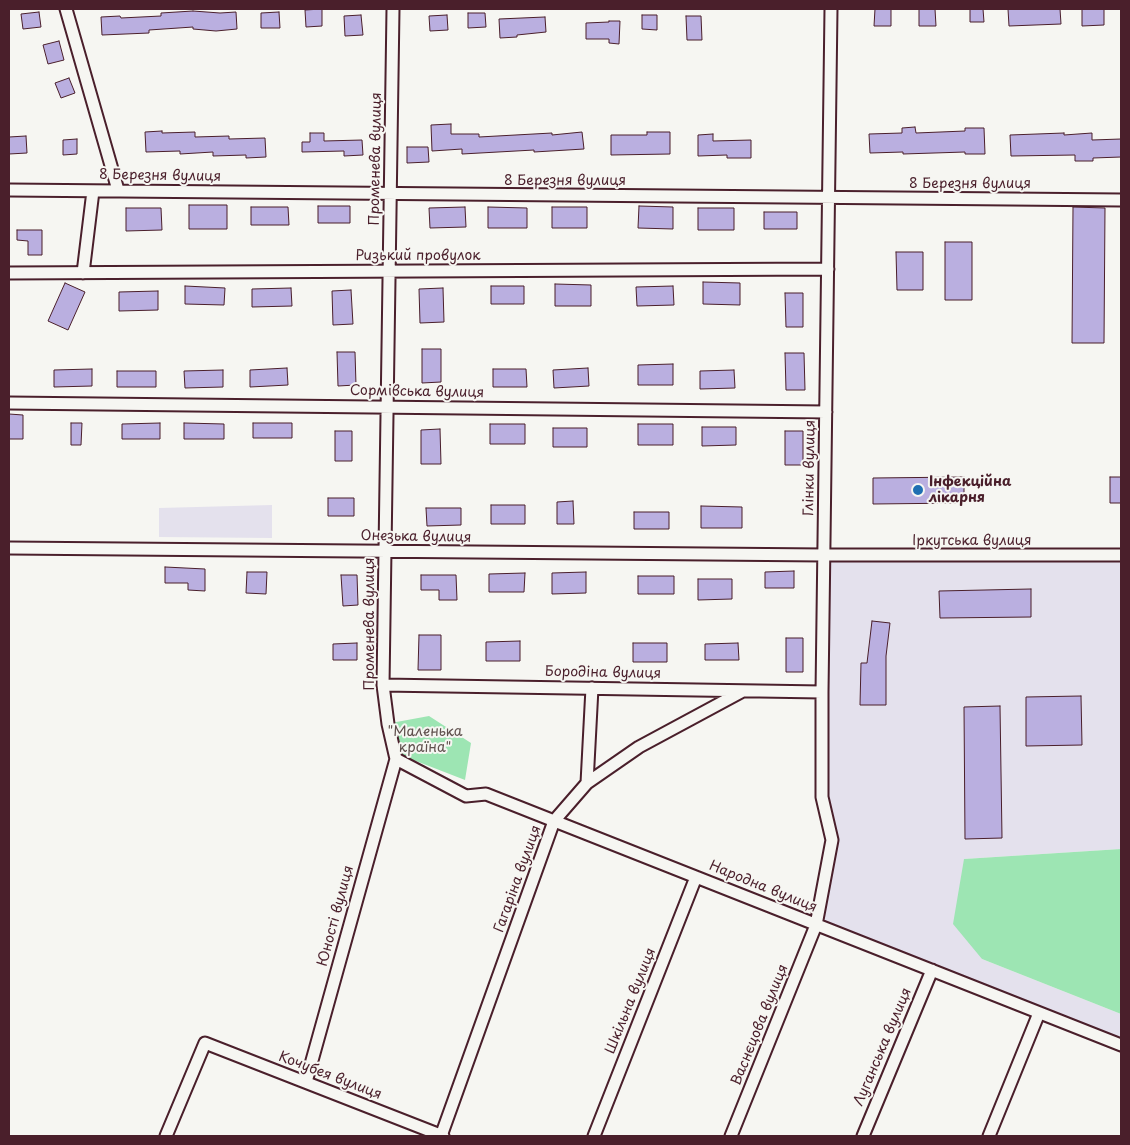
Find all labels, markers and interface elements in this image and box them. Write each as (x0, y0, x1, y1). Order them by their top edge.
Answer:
street label: Променева вулиця (366, 92, 386, 226)
street label: 8 Березня вулиця (99, 167, 221, 185)
street label: 8 Березня вулиця (504, 173, 626, 189)
street label: 8 Березня вулиця (909, 176, 1031, 192)
street label: Ризький провулок (355, 248, 481, 264)
street label: Сормівська вулиця (350, 382, 484, 402)
street label: Глінки вулиця (801, 420, 819, 516)
place label: Інфекційна лікарня (929, 474, 1011, 507)
marker: Інфекційна лікарня (911, 483, 925, 497)
street label: Онезька вулиця (360, 528, 472, 546)
street label: Іркутська вулиця (912, 533, 1032, 549)
street label: Променева вулиця (362, 557, 378, 691)
street label: Бородіна вулиця (545, 664, 661, 682)
park label: "Маленька країна" (387, 724, 463, 756)
street label: Гагаріна вулиця (491, 823, 545, 935)
street label: Народна вулиця (707, 858, 819, 916)
street label: Юності вулиця (314, 864, 358, 968)
street label: Шкільна вулиця (602, 946, 660, 1056)
street label: Васнєцова вулиця (728, 962, 792, 1088)
street label: Луганська вулиця (851, 985, 915, 1109)
street label: Кочубея вулиця (276, 1049, 384, 1103)

